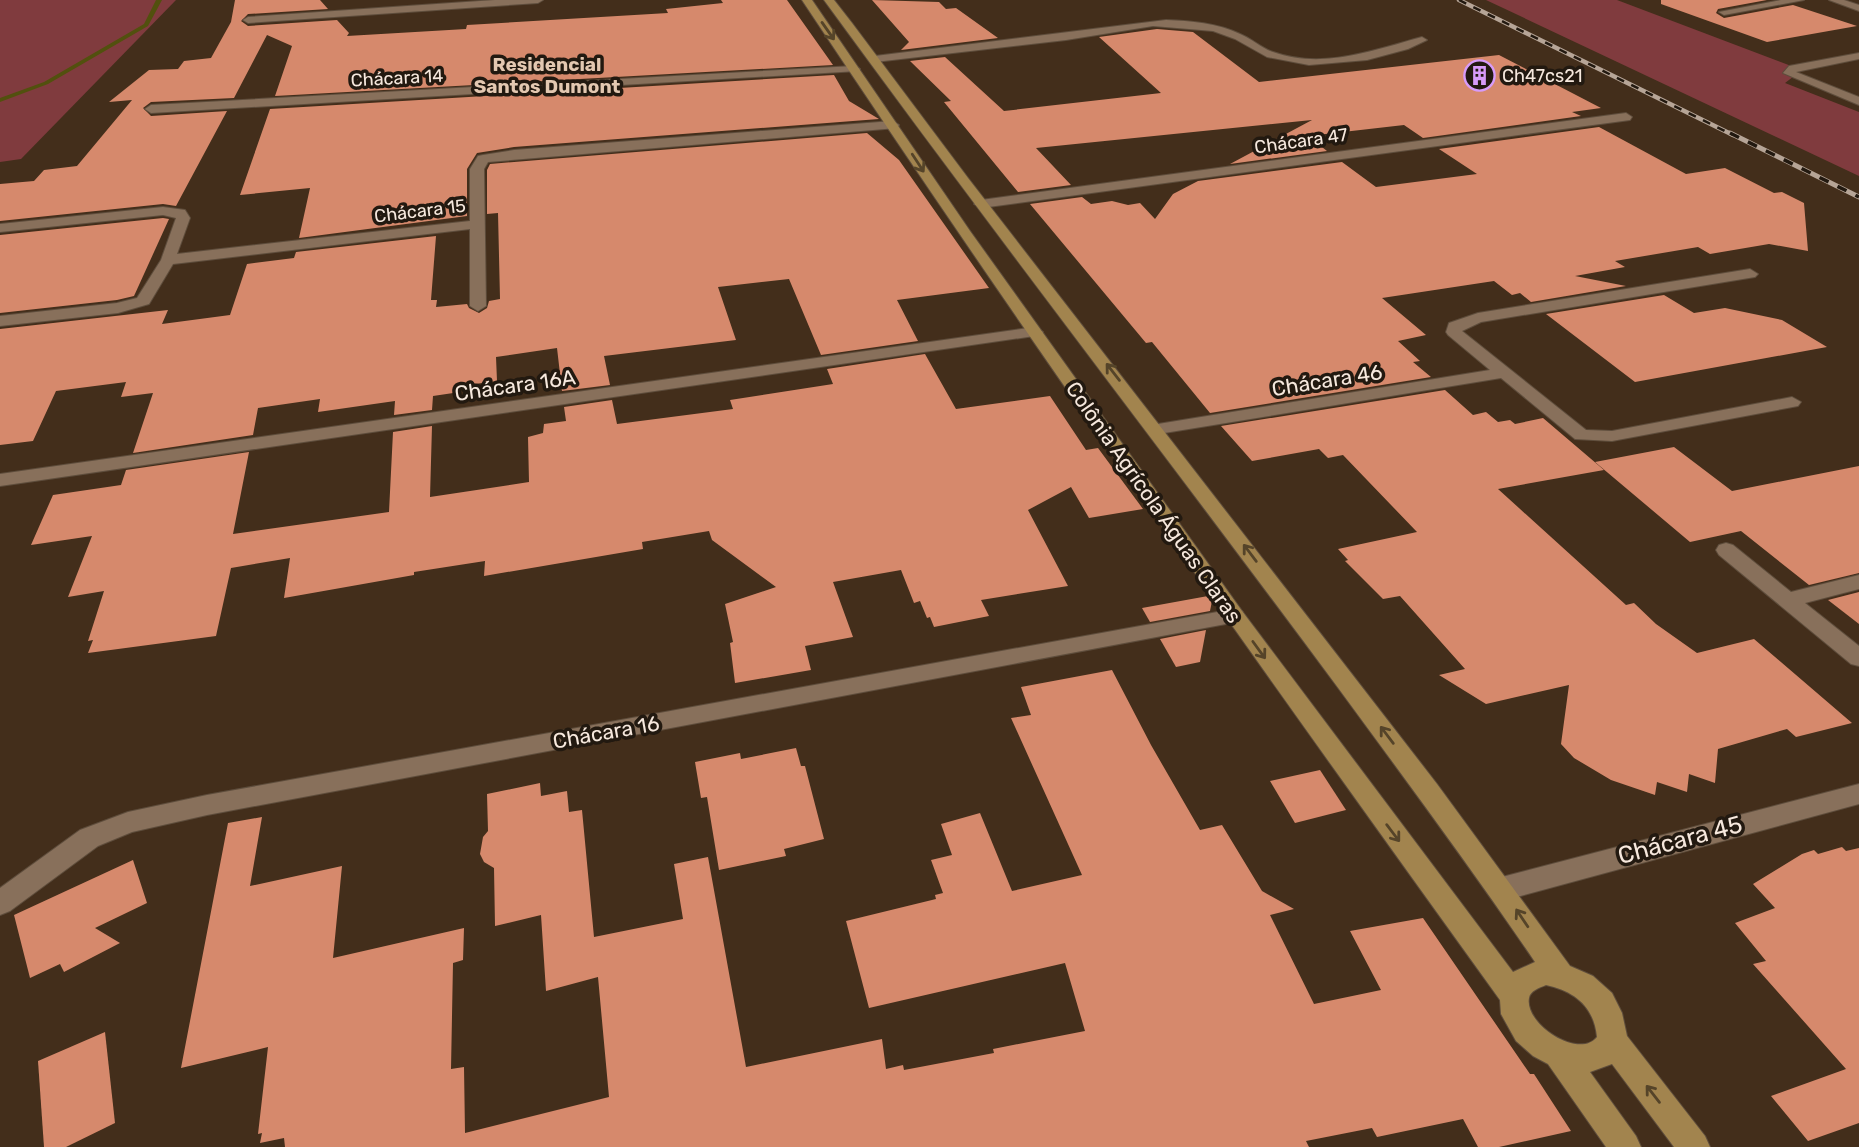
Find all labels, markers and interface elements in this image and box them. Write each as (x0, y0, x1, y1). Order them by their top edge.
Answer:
one-way arrow (821, 21, 835, 40)
district label: Residencial Santos Dumont (474, 53, 620, 98)
building icon: Ch47cs21 (1462, 59, 1496, 93)
street label: Chácara 14 (350, 65, 444, 91)
place label: Ch47cs21 (1502, 65, 1582, 87)
street label: Chácara 47 (1253, 124, 1349, 158)
one-way arrow (911, 152, 925, 172)
street label: Chácara 15 (373, 194, 467, 228)
street label: Chácara 46 (1270, 359, 1384, 401)
one-way arrow (1105, 363, 1120, 382)
street label: Chácara 16A (453, 364, 577, 406)
street label: Colônia Agrícola Águas Claras (1061, 376, 1247, 628)
one-way arrow (1243, 544, 1258, 563)
one-way arrow (1252, 640, 1266, 659)
street label: Chácara 16 (551, 710, 661, 754)
one-way arrow (1379, 726, 1394, 745)
street label: Chácara 45 (1615, 810, 1745, 870)
one-way arrow (1386, 824, 1401, 842)
one-way arrow (1515, 909, 1529, 928)
one-way arrow (1646, 1086, 1661, 1104)

